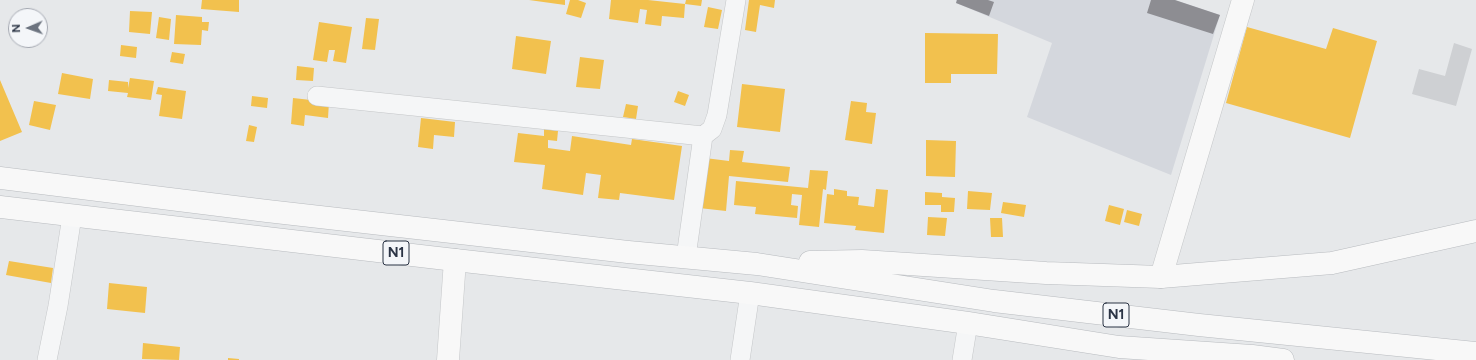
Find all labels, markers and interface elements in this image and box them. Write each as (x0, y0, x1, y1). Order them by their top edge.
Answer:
north arrow (8, 8, 48, 48)
text: N (10, 24, 23, 33)
road number: N1 (383, 241, 409, 265)
road number: N1 (1103, 303, 1129, 327)

